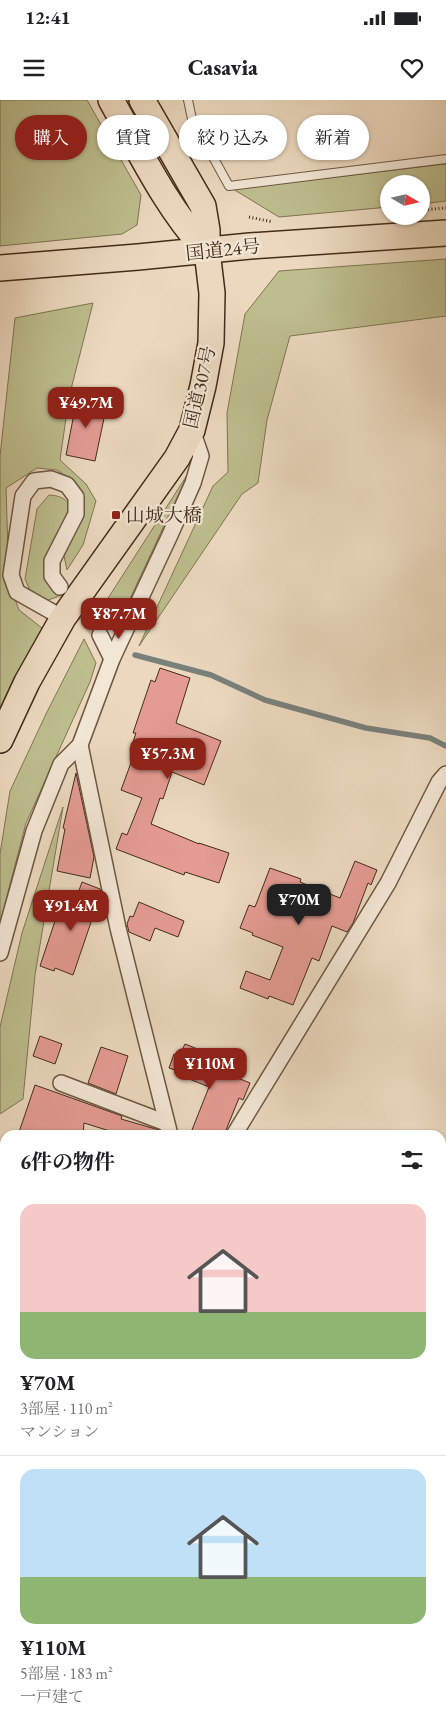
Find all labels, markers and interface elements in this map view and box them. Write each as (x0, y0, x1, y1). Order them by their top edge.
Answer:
text: 12:41 (25, 5, 71, 30)
text: Casavia (188, 53, 258, 82)
icon: menu (20, 54, 48, 82)
icon: heart (398, 54, 426, 82)
chip: 購入 (15, 115, 87, 160)
chip: 賃貸 (97, 115, 169, 160)
chip: 絞り込み (179, 115, 287, 160)
chip: 新着 (297, 115, 369, 160)
north arrow (380, 175, 430, 225)
map controls (380, 175, 430, 225)
street label: 国道24号 (184, 233, 262, 266)
street label: 国道307号 (178, 343, 221, 431)
pin: ¥49.7M (45, 386, 127, 429)
text: ¥49.7M (59, 392, 113, 413)
place label: 山城大橋 (126, 503, 202, 528)
marker: 山城大橋 (110, 509, 122, 521)
pin: ¥87.7M (78, 598, 160, 640)
text: ¥87.7M (92, 603, 146, 624)
pin: ¥57.3M (127, 738, 209, 780)
text: ¥57.3M (141, 743, 195, 764)
pin: ¥70M (269, 884, 329, 926)
text: ¥70M (278, 889, 320, 910)
pin: ¥91.4M (30, 890, 112, 932)
text: ¥91.4M (44, 895, 98, 916)
pin: ¥110M (175, 1048, 245, 1090)
text: ¥110M (185, 1053, 235, 1074)
icon: filters (398, 1146, 426, 1174)
text: 6件の物件 (20, 1148, 115, 1175)
icon: home (178, 1236, 268, 1326)
text: ¥70M (20, 1369, 75, 1396)
text: 3部屋 · 110 m² (20, 1398, 113, 1419)
text: マンション (20, 1421, 99, 1442)
icon: home (178, 1502, 268, 1592)
text: ¥110M (20, 1634, 86, 1661)
text: 5部屋 · 183 m² (20, 1663, 113, 1684)
text: 一戸建て (20, 1686, 84, 1707)

